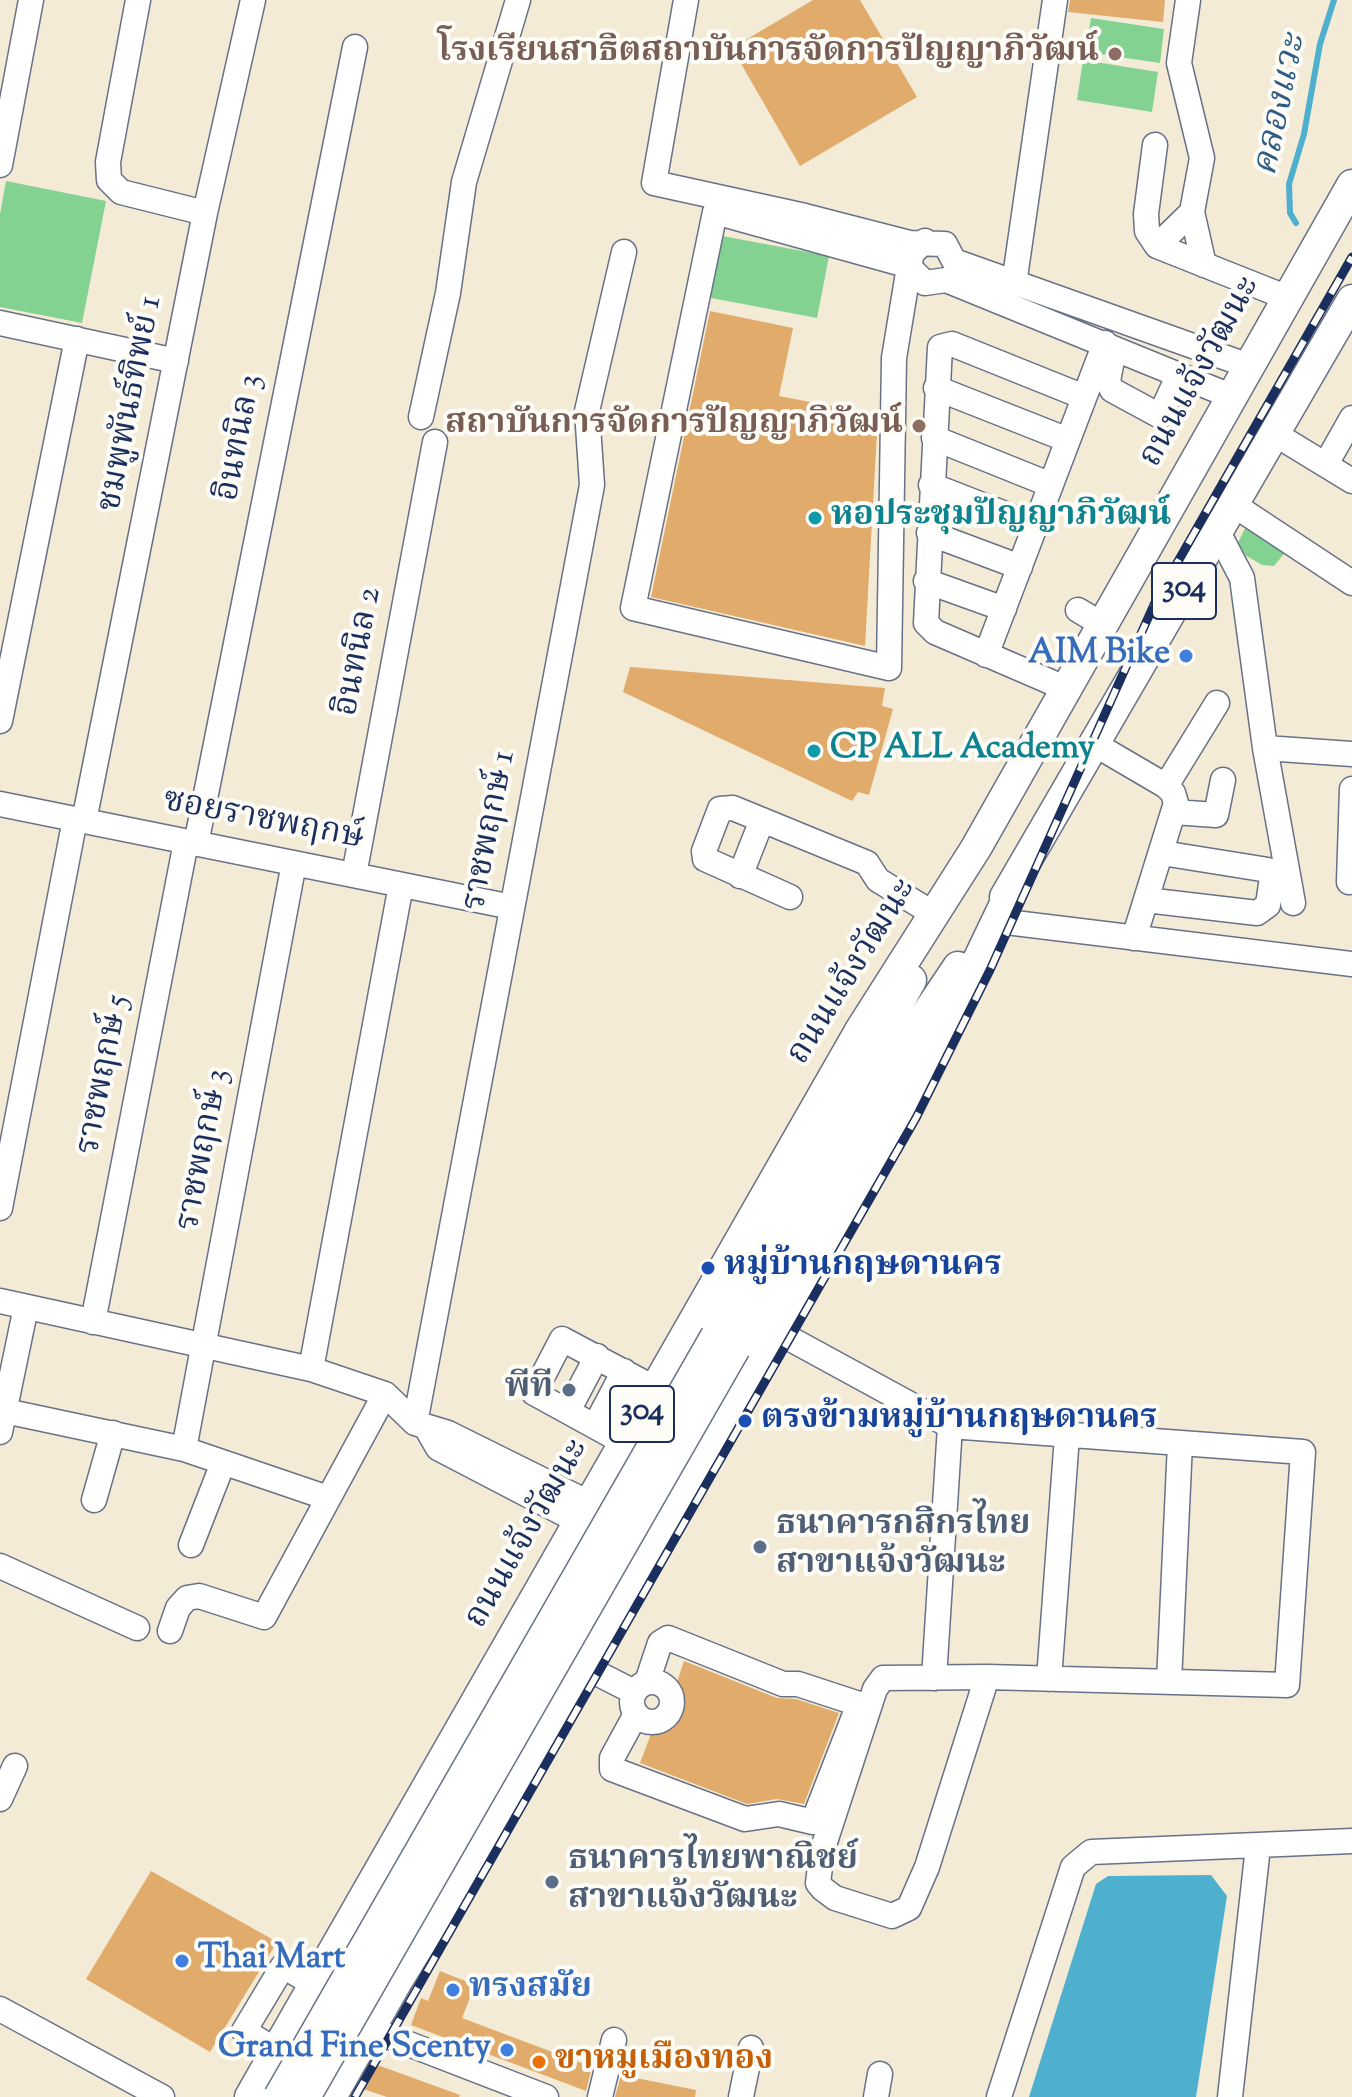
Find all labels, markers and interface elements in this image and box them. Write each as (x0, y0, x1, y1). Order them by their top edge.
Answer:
water label: คลองแวะ (1247, 32, 1319, 180)
place label: โรงเรียนสาธิตสถาบันการจัดการปัญญาภิวัฒน์ (438, 34, 1099, 74)
marker: โรงเรียนสาธิตสถาบันการจัดการปัญญาภิวัฒน์ (1106, 45, 1124, 63)
street label: ถนนแจ้งวัฒนะ (1133, 271, 1271, 475)
street label: ชมพูพันธ์ทิพย์ 1 (92, 293, 174, 515)
street label: อินทนิล 3 (210, 371, 274, 505)
place label: สถาบันการจัดการปัญญาภิวัฒน์ (445, 406, 903, 446)
marker: สถาบันการจัดการปัญญาภิวัฒน์ (910, 417, 928, 435)
place label: หอประชุมปัญญาภิวัฒน์ (831, 498, 1171, 538)
marker: หอประชุมปัญญาภิวัฒน์ (806, 509, 824, 527)
road number: 304 (1152, 563, 1216, 619)
street label: อินทนิล 2 (329, 584, 393, 720)
place label: AIM Bike (1028, 636, 1170, 676)
marker: AIM Bike (1177, 647, 1195, 665)
place label: CP ALL Academy (830, 731, 1095, 771)
marker: CP ALL Academy (805, 742, 823, 760)
street label: ราชพฤกษ์ 1 (457, 748, 527, 914)
street label: ซอยราชพฤกษ์ (159, 783, 367, 861)
street label: ถนนแจ้งวัฒนะ (781, 872, 927, 1074)
street label: ราชพฤกษ์ 5 (71, 992, 141, 1158)
street label: ราชพฤกษ์ 3 (170, 1066, 242, 1234)
place label: หมู่บ้านกฤษดานคร (724, 1248, 1002, 1288)
marker: หมู่บ้านกฤษดานคร (699, 1259, 717, 1277)
place label: พีที (505, 1370, 553, 1410)
marker: พีที (560, 1381, 578, 1399)
road number: 304 (610, 1386, 674, 1442)
place label: ตรงข้ามหมู่บ้านกฤษดานคร (761, 1401, 1157, 1441)
marker: ตรงข้ามหมู่บ้านกฤษดานคร (736, 1412, 754, 1430)
street label: ถนนแจ้งวัฒนะ (458, 1433, 600, 1637)
place label: ธนาคารกสิกรไทย สาขาแจ้งวัฒนะ (776, 1507, 1030, 1586)
marker: ธนาคารกสิกรไทย สาขาแจ้งวัฒนะ (751, 1538, 769, 1556)
place label: ธนาคารไทยพาณิชย์ สาขาแจ้งวัฒนะ (568, 1842, 858, 1922)
marker: ธนาคารไทยพาณิชย์ สาขาแจ้งวัฒนะ (543, 1873, 561, 1891)
place label: Thai Mart (198, 1941, 345, 1981)
marker: Thai Mart (173, 1952, 191, 1970)
place label: ทรงสมัย (469, 1970, 592, 2010)
marker: ทรงสมัย (444, 1981, 462, 1999)
place label: Grand Fine Scenty (218, 2030, 491, 2070)
marker: Grand Fine Scenty (498, 2041, 516, 2059)
place label: ขาหมูเมืองทอง (555, 2042, 773, 2082)
marker: ขาหมูเมืองทอง (530, 2053, 548, 2071)

